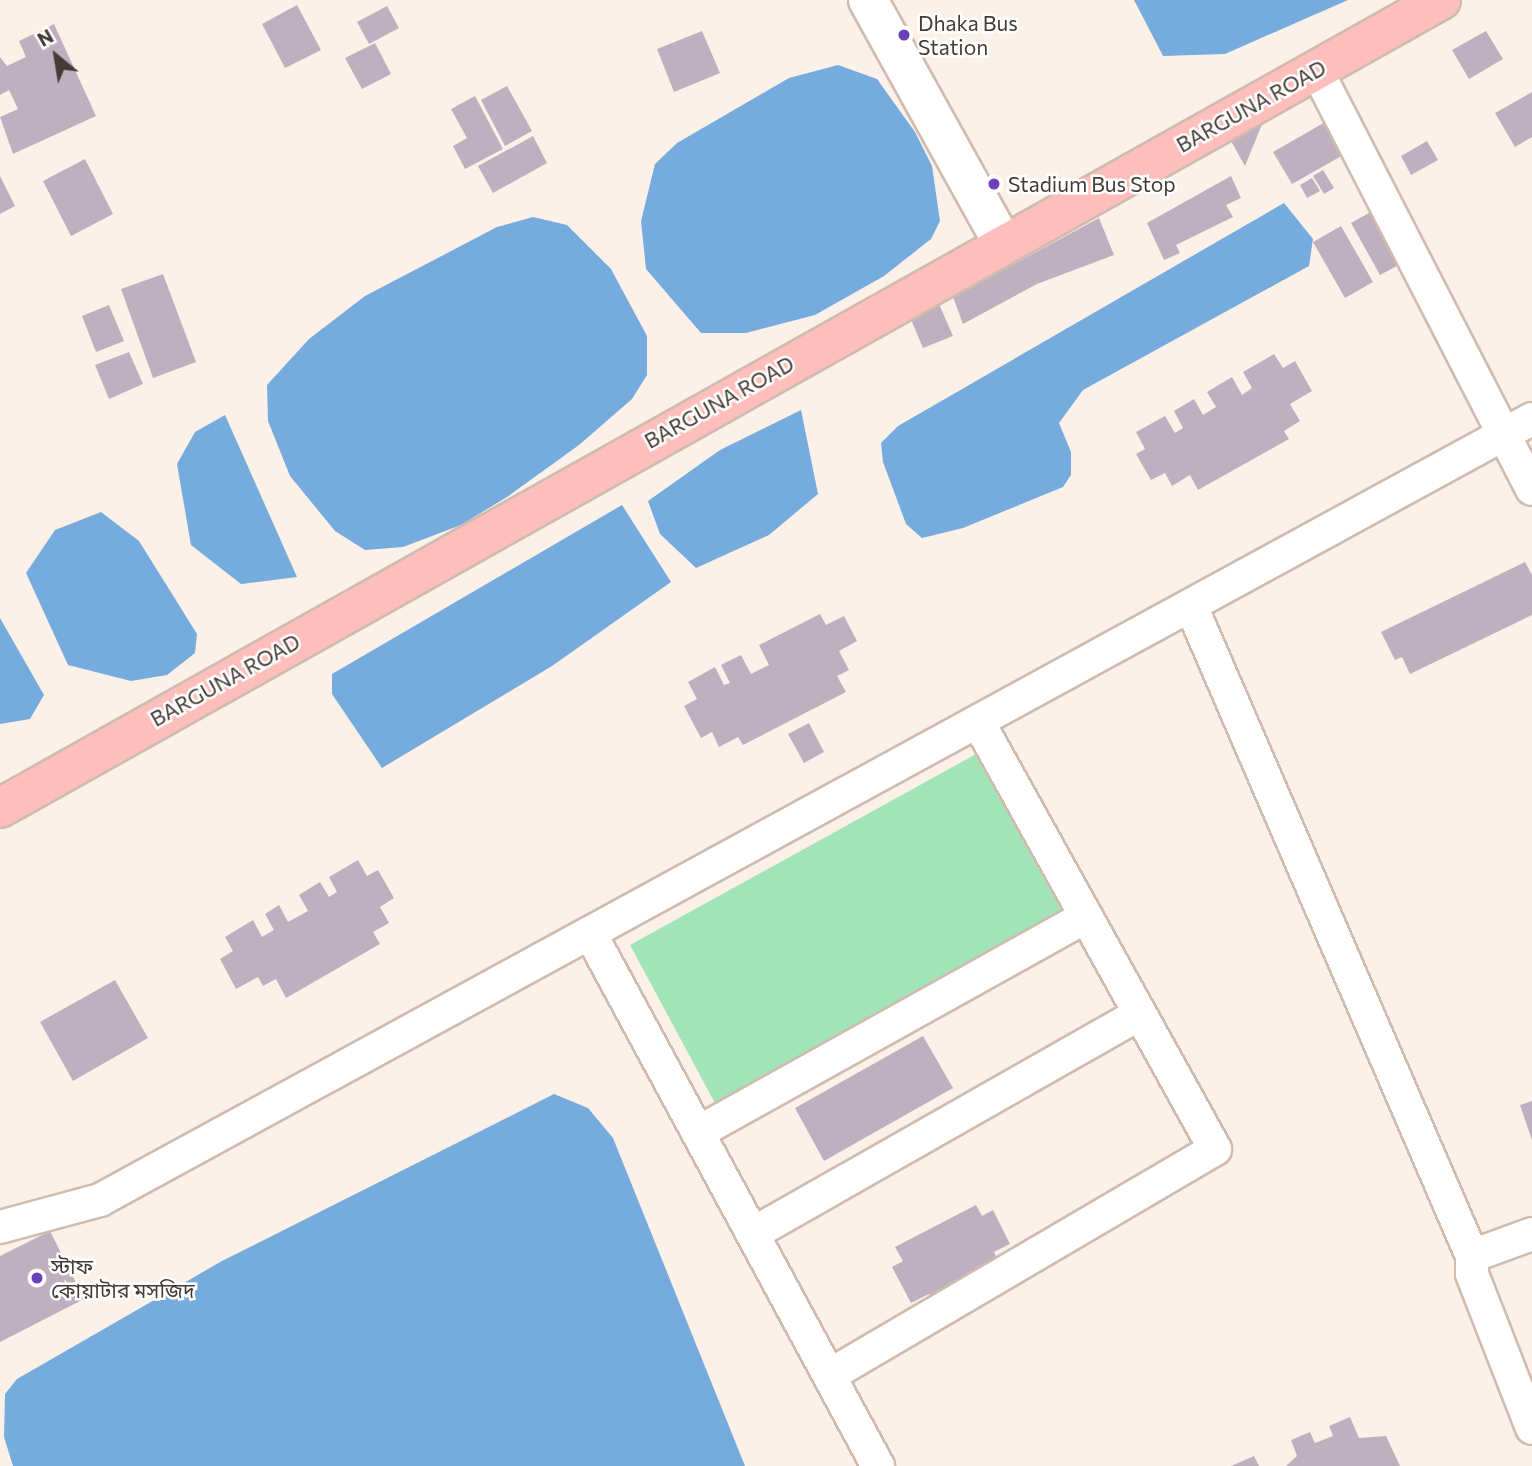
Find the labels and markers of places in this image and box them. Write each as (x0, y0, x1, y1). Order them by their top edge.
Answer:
place label: Dhaka Bus Station (918, 10, 1018, 60)
marker: Dhaka Bus Station (896, 27, 912, 43)
place label: Stadium Bus Stop (1008, 171, 1176, 197)
marker: Stadium Bus Stop (986, 176, 1002, 192)
place label: স্টাফ কোয়াটার মসজিদ (51, 1253, 195, 1303)
marker: স্টাফ কোয়াটার মসজিদ (29, 1270, 45, 1286)

